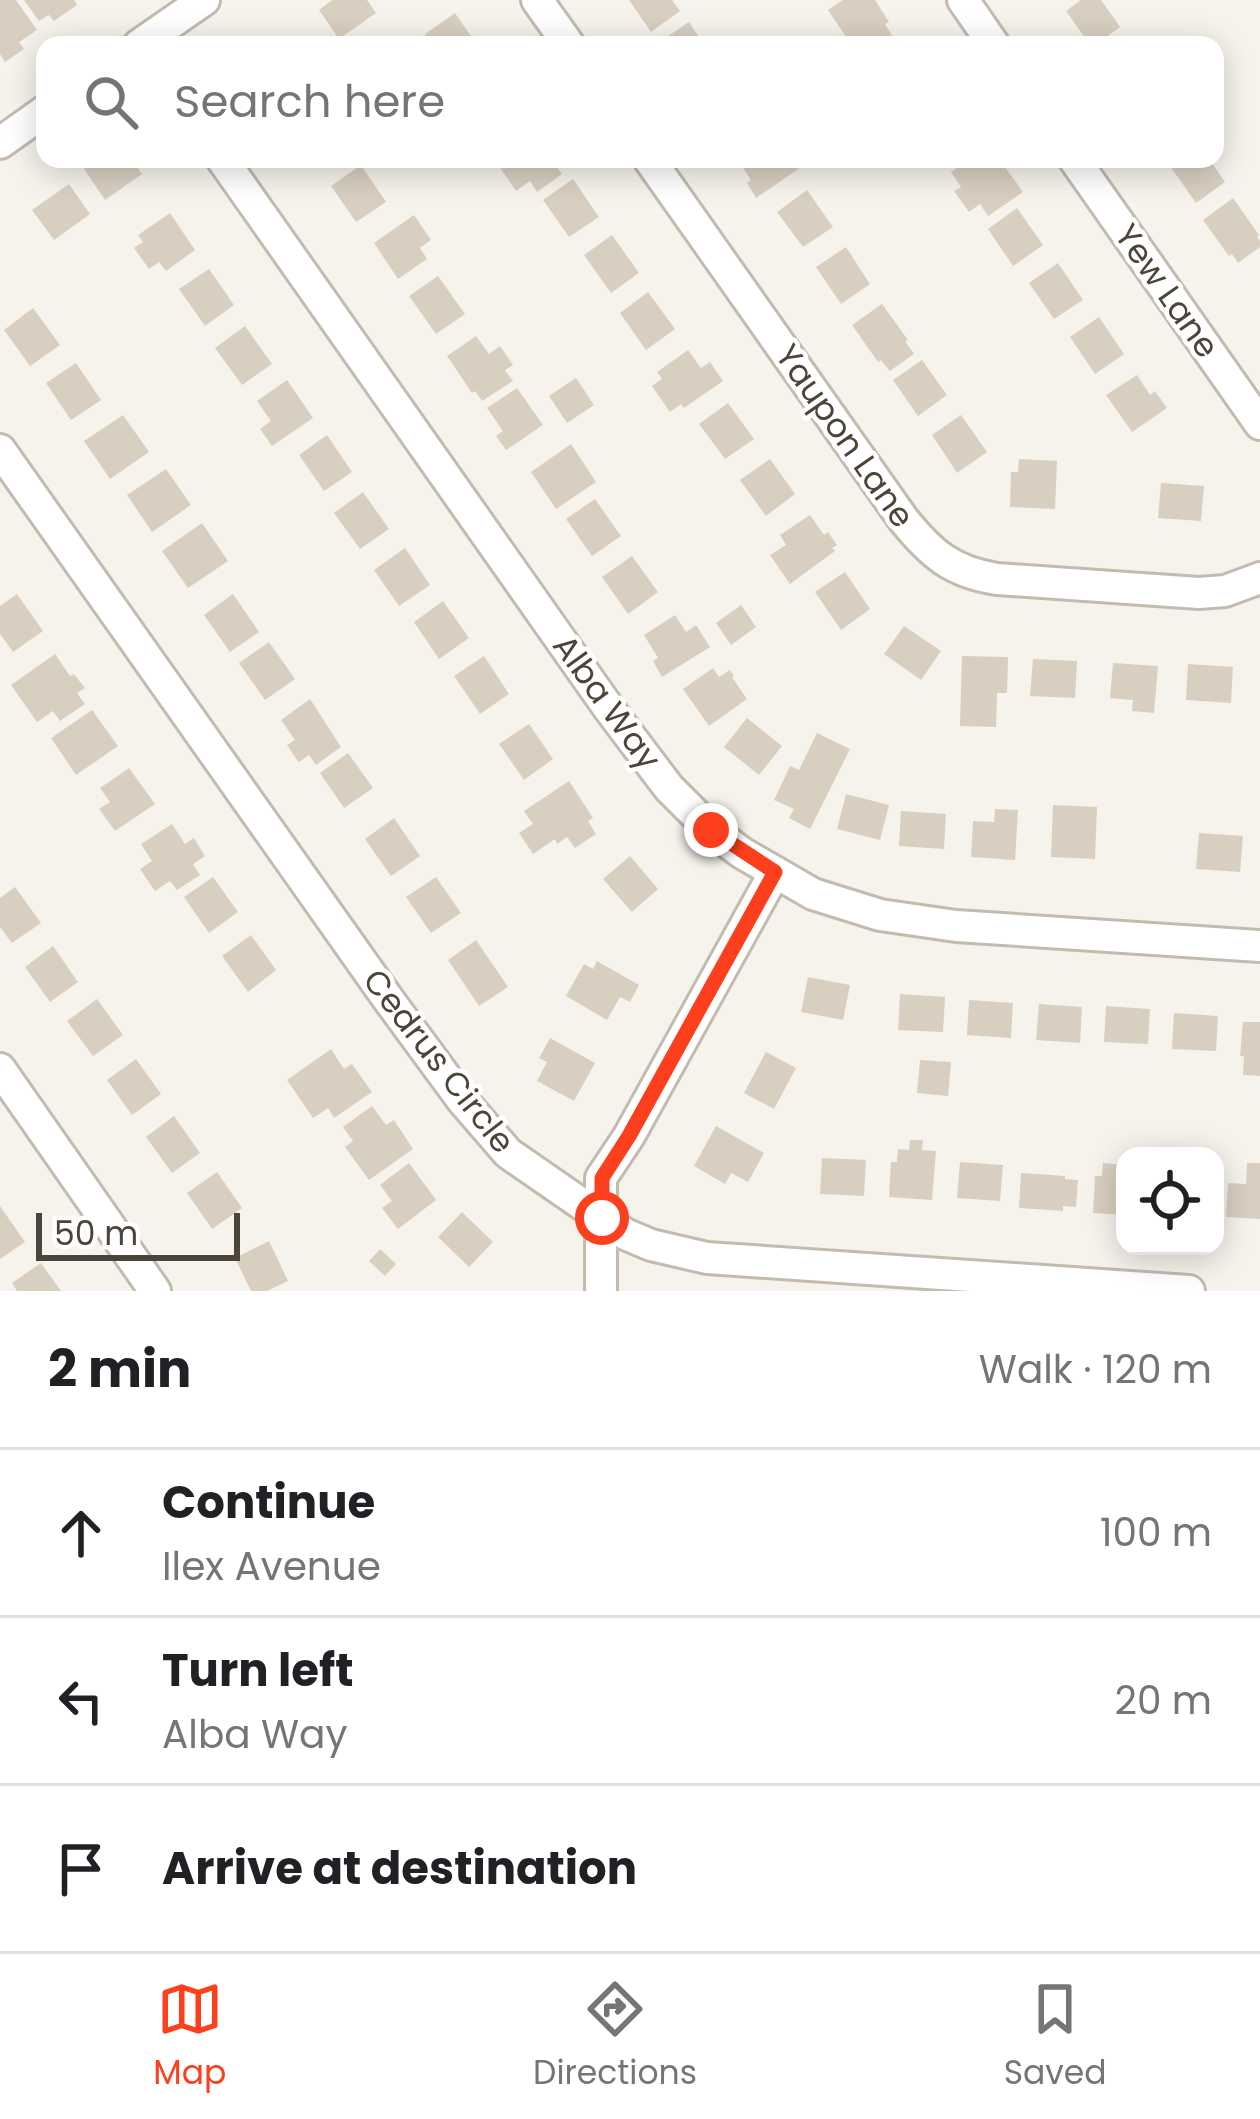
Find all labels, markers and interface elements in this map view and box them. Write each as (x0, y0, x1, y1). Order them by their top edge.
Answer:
search box (36, 36, 1224, 168)
icon: search (78, 69, 144, 135)
text: Search here (174, 70, 445, 133)
street label: Yew Lane (1104, 215, 1230, 367)
street label: Yaupon Lane (764, 335, 926, 537)
street label: Alba Way (542, 625, 672, 780)
route end (684, 803, 738, 857)
street label: Cedrus Circle (352, 959, 526, 1163)
map controls (1116, 1147, 1224, 1255)
button: locate (1116, 1147, 1224, 1255)
route start (575, 1191, 629, 1245)
scale bar (36, 1207, 240, 1260)
text: 50 m (54, 1210, 138, 1257)
text: 2 min (48, 1333, 191, 1405)
text: Walk · 120 m (979, 1342, 1212, 1397)
text: Continue (162, 1471, 375, 1534)
icon: ahead (48, 1500, 114, 1566)
text: 100 m (1100, 1505, 1212, 1560)
text: Ilex Avenue (162, 1539, 381, 1594)
text: Turn left (162, 1639, 354, 1702)
icon: left (48, 1668, 114, 1734)
text: 20 m (1114, 1673, 1212, 1728)
text: Alba Way (162, 1707, 347, 1762)
icon: arrive (48, 1836, 114, 1902)
text: Arrive at destination (162, 1837, 637, 1900)
tab: Map (153, 1976, 226, 2098)
tab: Directions (533, 1976, 697, 2098)
tab: Saved (1004, 1976, 1107, 2098)

